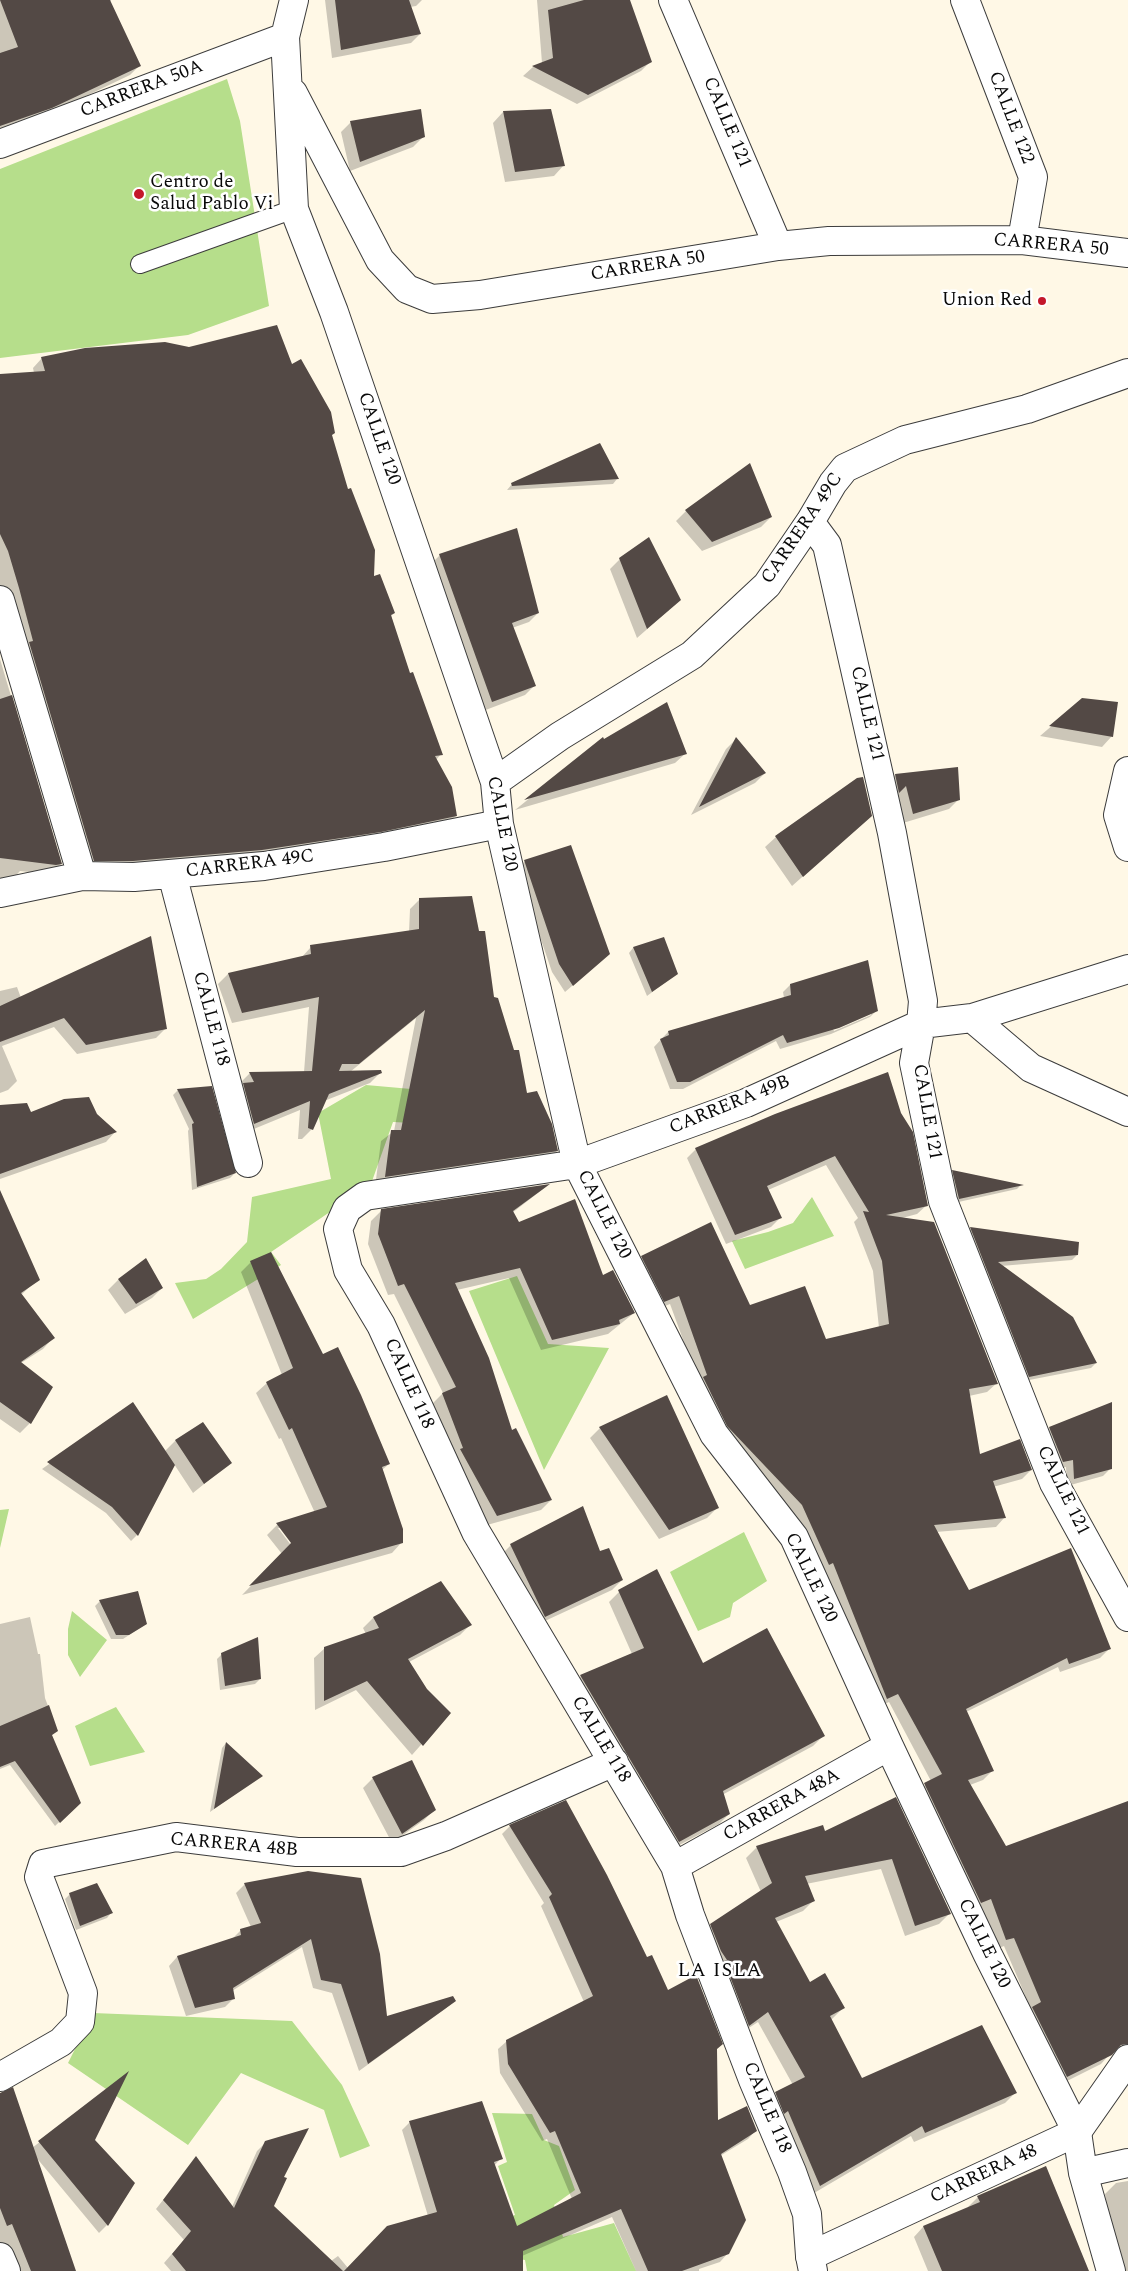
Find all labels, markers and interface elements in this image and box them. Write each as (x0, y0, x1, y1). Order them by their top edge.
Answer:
street label: CARRERA 50A (77, 56, 207, 124)
street label: CALLE 122 (982, 69, 1038, 167)
street label: CALLE 121 (697, 74, 755, 172)
place label: Centro de Salud Pablo Vi (150, 172, 273, 216)
marker: Centro de Salud Pablo Vi (132, 187, 146, 201)
street label: CARRERA 50 (992, 230, 1110, 262)
street label: CARRERA 50 (589, 247, 707, 287)
place label: Union Red (942, 290, 1032, 312)
marker: Union Red (1036, 295, 1048, 307)
street label: CALLE 120 (351, 389, 405, 489)
street label: CARRERA 49C (757, 469, 849, 589)
street label: CALLE 121 (844, 664, 888, 764)
street label: CALLE 120 (481, 774, 521, 874)
street label: CARRERA 49C (184, 846, 316, 884)
street label: CALLE 118 (186, 969, 234, 1069)
street label: CALLE 121 (906, 1062, 946, 1162)
street label: CARRERA 49B (666, 1071, 794, 1141)
street label: CALLE 120 (571, 1167, 635, 1263)
street label: CALLE 118 (378, 1335, 438, 1433)
street label: CALLE 121 (1031, 1442, 1093, 1540)
street label: CALLE 120 (779, 1529, 841, 1627)
street label: CALLE 118 (565, 1693, 635, 1787)
street label: CARRERA 48A (720, 1765, 844, 1847)
street label: CARRERA 48B (169, 1829, 299, 1863)
street label: CALLE 120 (952, 1895, 1014, 1993)
district label: LA ISLA (677, 1960, 763, 1984)
street label: CALLE 118 (737, 2059, 795, 2157)
street label: CARRERA 48 (927, 2140, 1041, 2210)

